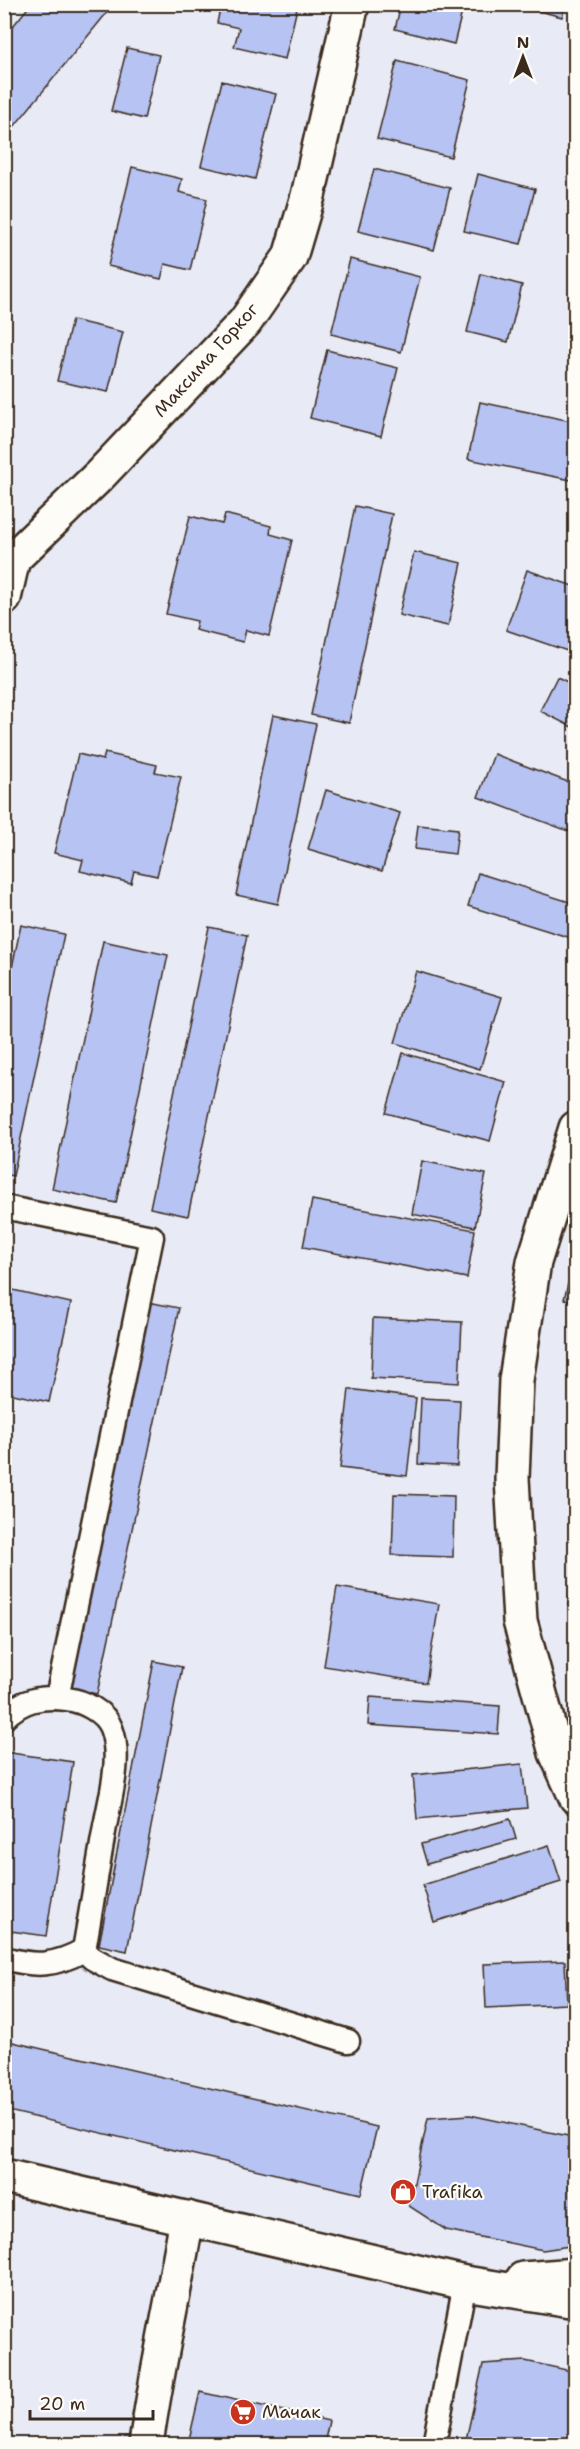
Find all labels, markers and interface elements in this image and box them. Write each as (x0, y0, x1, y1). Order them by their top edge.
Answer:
north arrow (493, 27, 553, 87)
text: N (517, 32, 529, 53)
street label: Максима Горког (148, 298, 264, 422)
shop icon: Trafika (388, 2177, 418, 2207)
place label: Trafika (422, 2180, 483, 2204)
scale bar (30, 2383, 153, 2421)
text: 20 m (39, 2392, 85, 2416)
supermarket icon: Мачак (228, 2397, 258, 2427)
place label: Мачак (262, 2400, 321, 2424)

